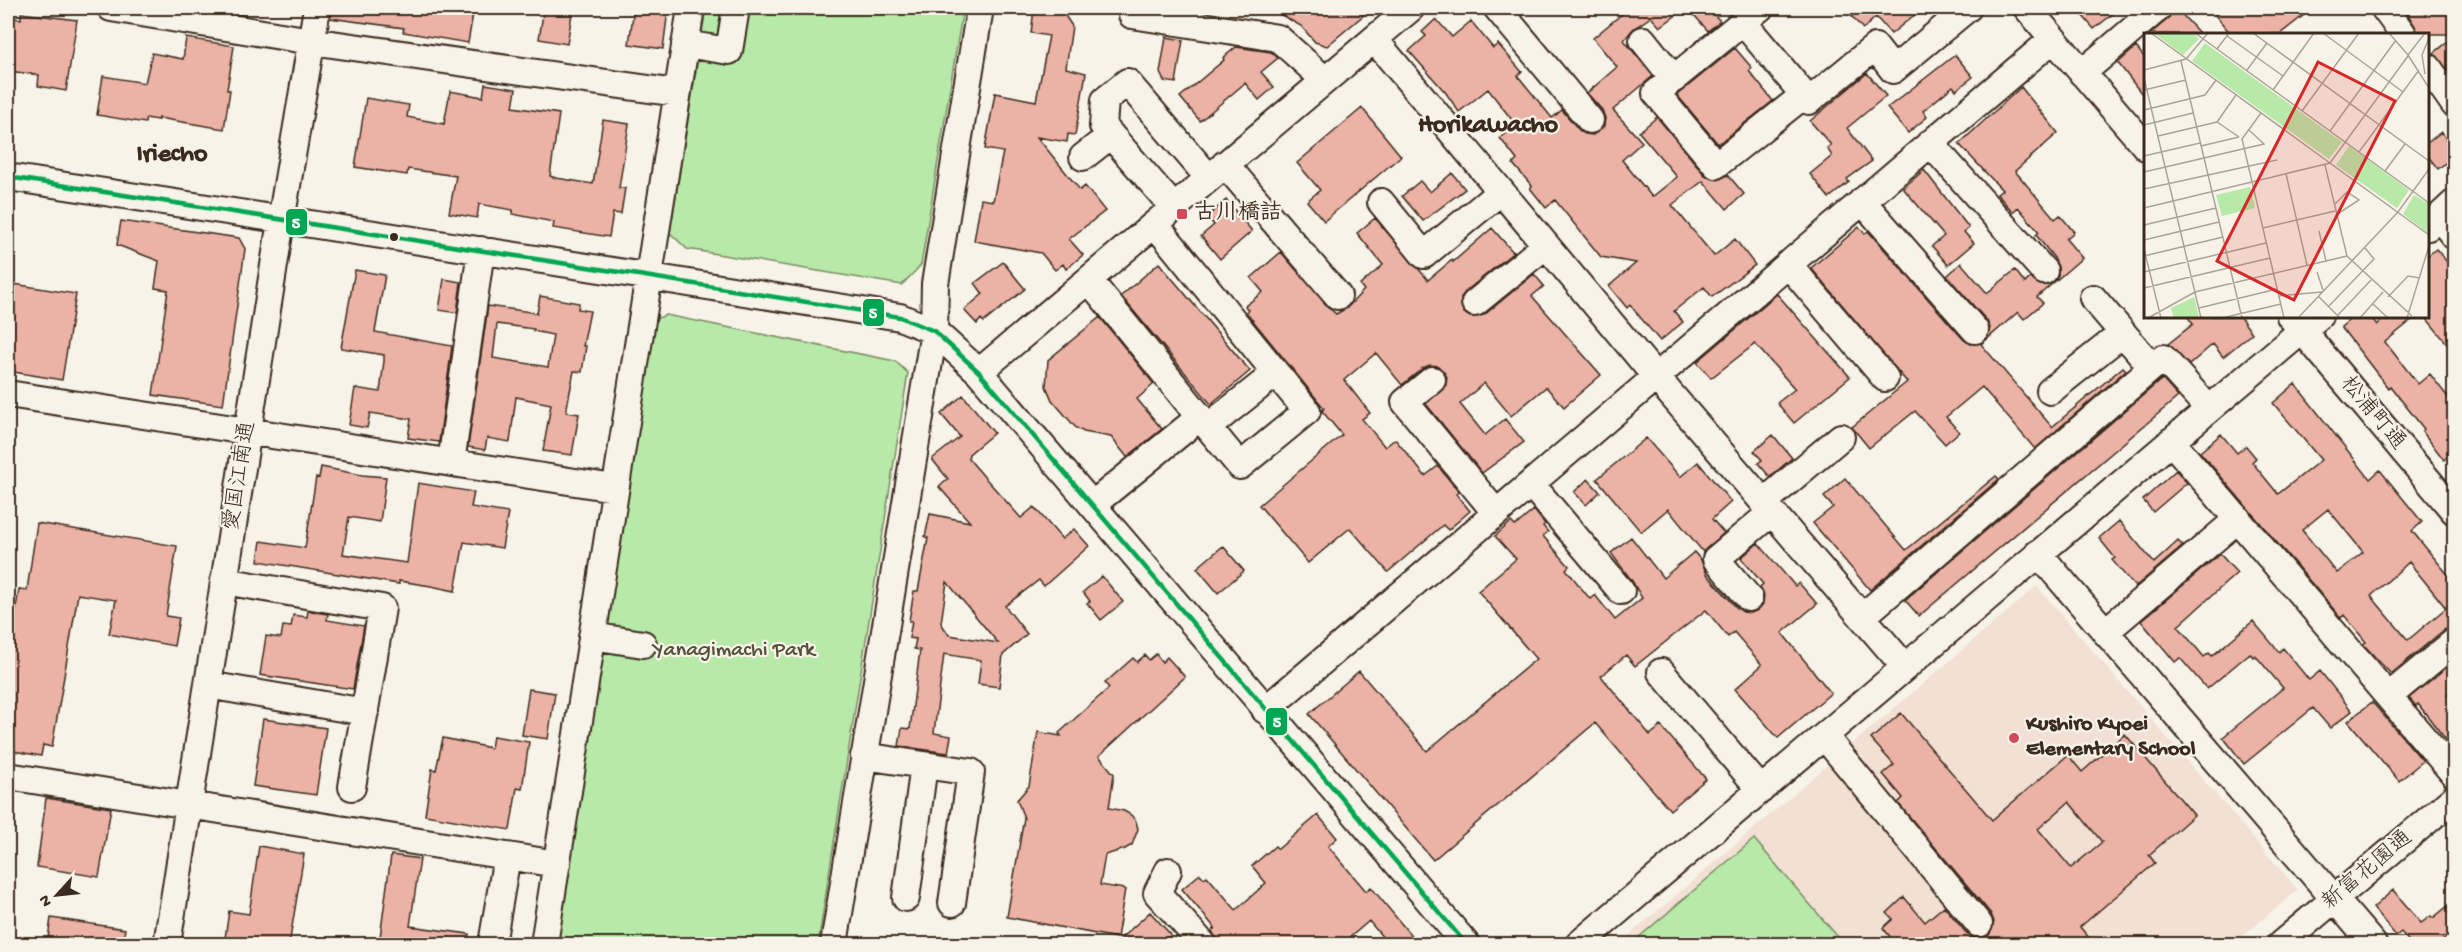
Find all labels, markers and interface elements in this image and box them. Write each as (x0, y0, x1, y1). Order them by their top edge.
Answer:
inset map (2144, 33, 2429, 318)
district label: Horikawacho (1418, 111, 1559, 142)
district label: Iriecho (137, 140, 208, 171)
place label: 古川橋詰 (1194, 200, 1282, 227)
marker: 古川橋詰 (1175, 207, 1189, 221)
line badge: 5 (285, 208, 308, 236)
text: 5 (292, 216, 301, 235)
unlabelled marker (388, 231, 400, 243)
line badge: 5 (862, 298, 885, 327)
text: 5 (869, 306, 878, 325)
street label: 松浦町通 (2334, 371, 2411, 456)
street label: 愛国江南通 (219, 419, 262, 532)
park label: Yanagimachi Park (651, 638, 817, 664)
line badge: 5 (1265, 707, 1288, 736)
place label: Kushiro Kyoei Elementary School (2025, 712, 2196, 763)
text: 5 (1273, 715, 1282, 734)
marker: Kushiro Kyoei Elementary School (2007, 731, 2021, 745)
street label: 新富花園通 (2317, 825, 2418, 916)
north arrow (27, 865, 87, 925)
text: N (36, 891, 58, 909)

